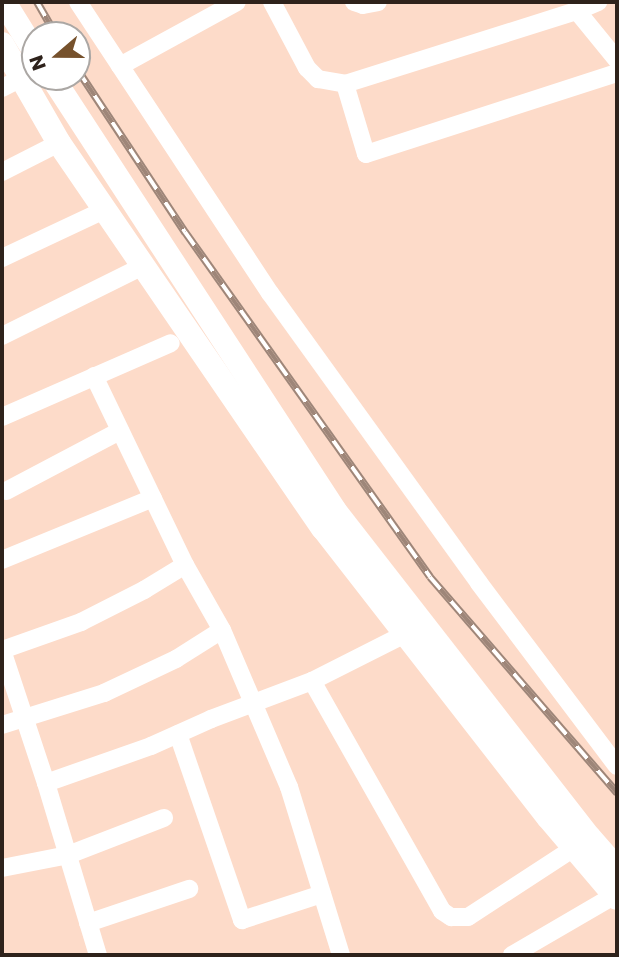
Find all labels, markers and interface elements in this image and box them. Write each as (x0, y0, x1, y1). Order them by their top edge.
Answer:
north arrow (21, 21, 91, 91)
text: N (23, 51, 53, 74)

